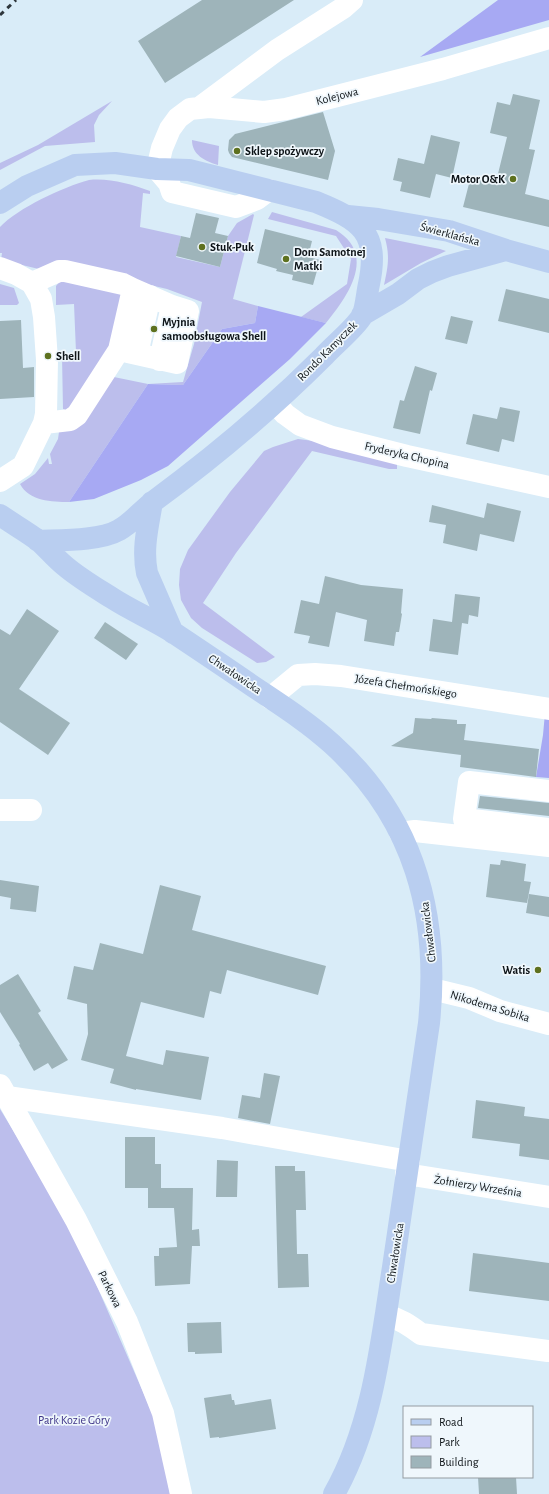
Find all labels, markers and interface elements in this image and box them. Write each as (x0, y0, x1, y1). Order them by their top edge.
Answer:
street label: Kolejowa (315, 85, 360, 108)
place label: Sklep spożywczy (245, 145, 325, 158)
marker: Sklep spożywczy (232, 146, 242, 156)
place label: Motor O&K (451, 173, 506, 185)
marker: Motor O&K (508, 174, 518, 184)
street label: Świerklańska (419, 218, 482, 248)
place label: Stuk-Puk (210, 241, 254, 253)
marker: Stuk-Puk (197, 242, 207, 252)
place label: Dom Samotnej Matki (294, 246, 366, 272)
marker: Dom Samotnej Matki (281, 254, 291, 264)
place label: Myjnia samoobsługowa Shell (162, 316, 266, 342)
street label: Rondo Kamyczek (295, 319, 360, 384)
marker: Myjnia samoobsługowa Shell (149, 324, 159, 334)
place label: Shell (56, 350, 80, 362)
marker: Shell (43, 351, 53, 361)
street label: Fryderyka Chopina (363, 439, 451, 472)
street label: Chwałowicka (206, 652, 264, 696)
street label: Józefa Chełmońskiego (354, 672, 458, 700)
street label: Chwałowicka (418, 901, 438, 963)
place label: Watis (502, 964, 530, 976)
marker: Watis (533, 965, 543, 975)
street label: Nikodema Sobika (449, 988, 532, 1024)
street label: Żołnierzy Września (433, 1172, 523, 1200)
street label: Chwałowicka (384, 1222, 406, 1284)
street label: Parkowa (96, 1269, 124, 1310)
legend (403, 1406, 533, 1478)
park label: Park Kozie Góry (38, 1414, 110, 1427)
text: Road (439, 1416, 463, 1428)
text: Park (439, 1436, 460, 1448)
text: Building (439, 1456, 479, 1468)

